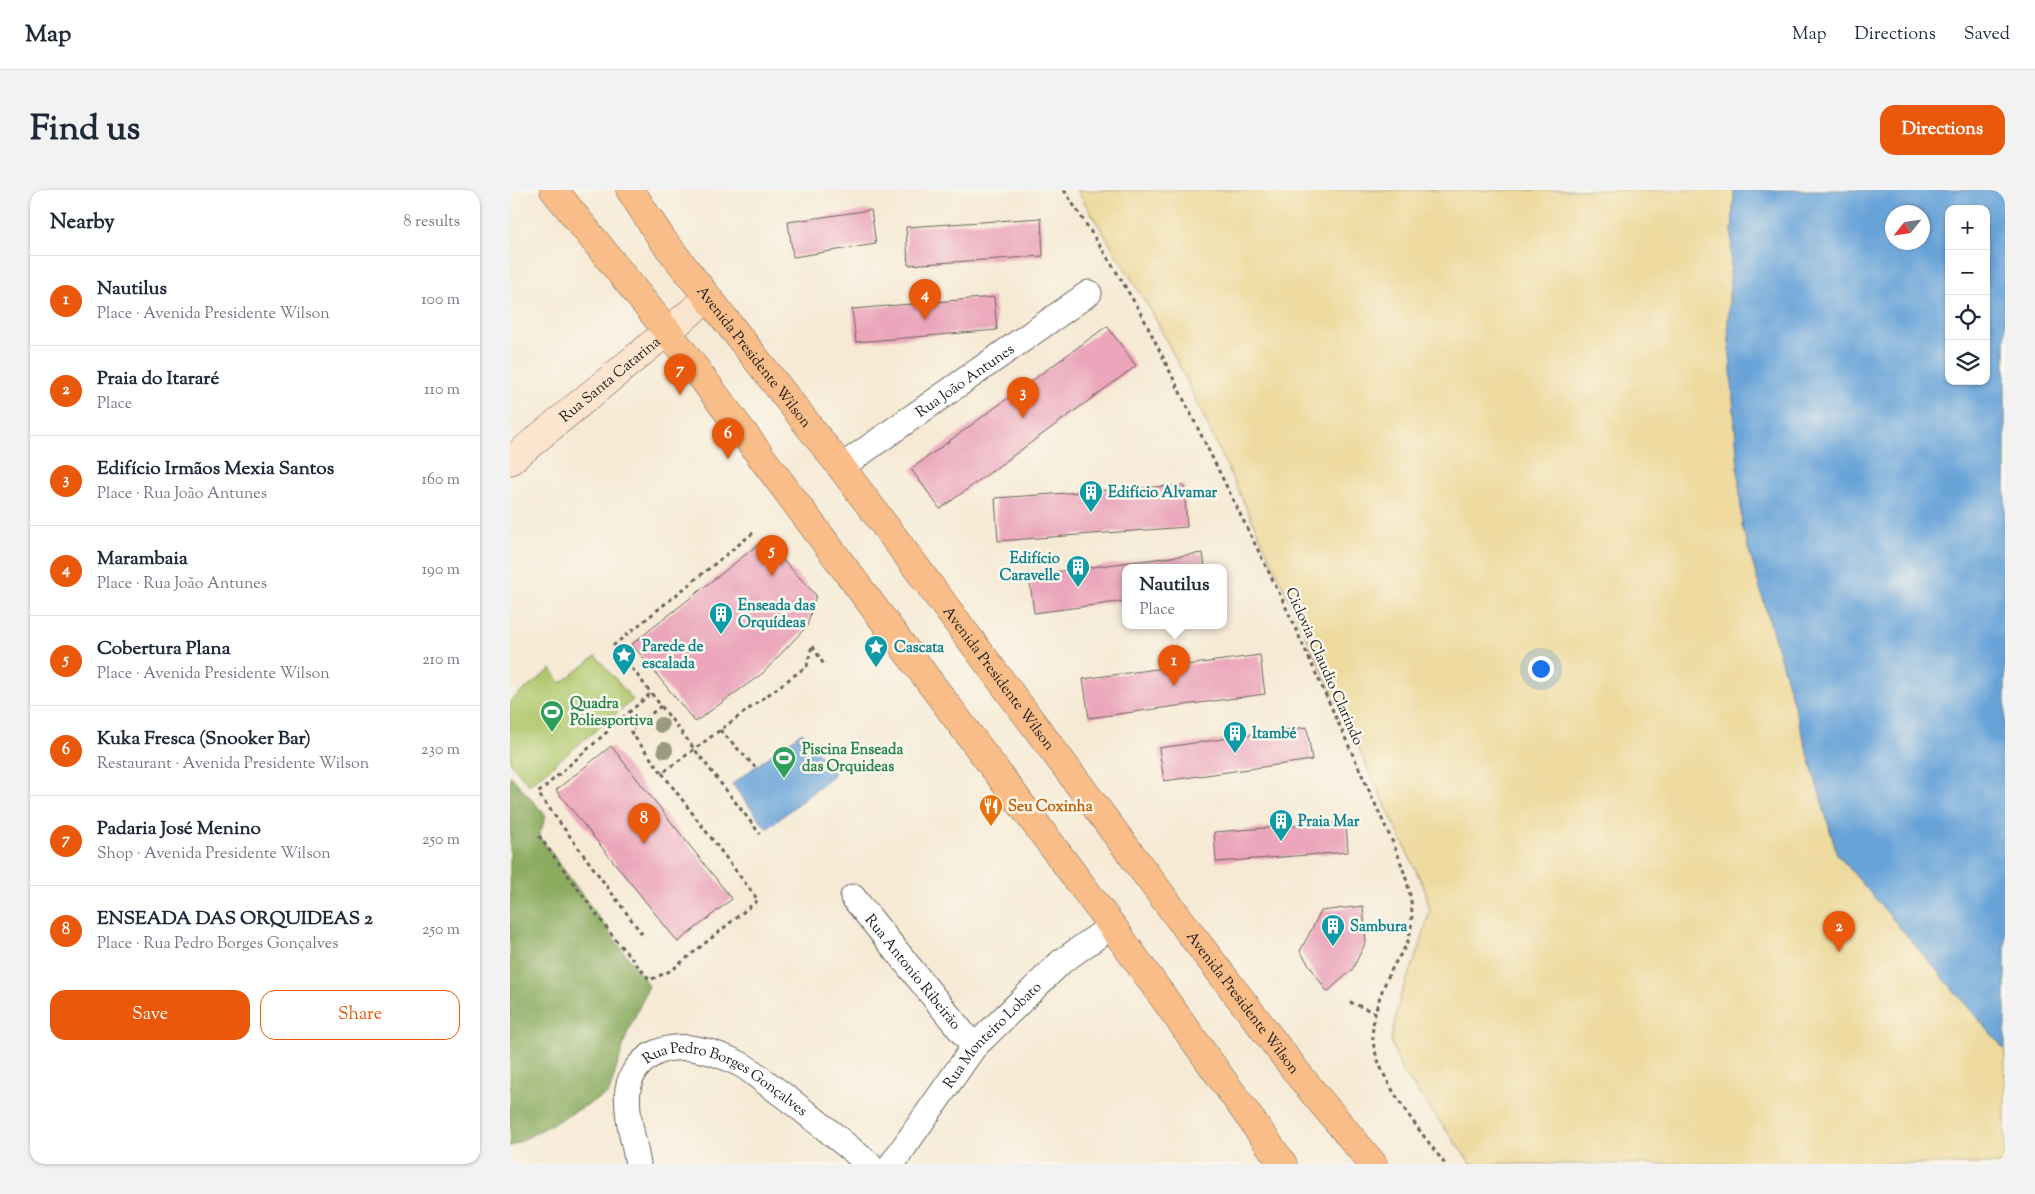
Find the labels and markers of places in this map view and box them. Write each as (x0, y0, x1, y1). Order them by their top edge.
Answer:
pin: 4 (909, 279, 941, 320)
pin: 7 (664, 354, 696, 395)
pin: 3 (1007, 377, 1039, 418)
pin: 6 (712, 418, 744, 459)
building icon: Edifício Alvamar (1078, 479, 1104, 513)
place label: Edifício Alvamar (1108, 483, 1218, 504)
pin: 5 (756, 535, 788, 576)
place label: Edifício Caravelle (1000, 549, 1060, 587)
building icon: Edifício Caravelle (1065, 554, 1091, 588)
place label: Enseada das Orquídeas (738, 596, 815, 634)
building icon: Enseada das Orquídeas (708, 601, 734, 635)
place icon: Cascata (863, 634, 889, 668)
place label: Parede de escalada (642, 637, 703, 675)
place label: Cascata (894, 638, 944, 659)
place icon: Parede de escalada (611, 642, 637, 676)
pin: 1 (1158, 645, 1190, 686)
place label: Quadra Poliesportiva (570, 694, 654, 732)
sports icon: Quadra Poliesportiva (539, 699, 565, 733)
building icon: Itambé (1222, 720, 1248, 754)
place label: Itambé (1252, 724, 1296, 745)
place label: Piscina Enseada das Orquideas (802, 740, 903, 778)
sports icon: Piscina Enseada das Orquideas (771, 745, 797, 779)
restaurant icon: Seu Coxinha (978, 793, 1004, 827)
place label: Seu Coxinha (1008, 797, 1093, 818)
pin: 8 (628, 803, 660, 844)
building icon: Praia Mar (1268, 808, 1294, 842)
place label: Praia Mar (1298, 812, 1360, 833)
pin: 2 (1823, 911, 1855, 952)
building icon: Sambura (1320, 913, 1346, 947)
place label: Sambura (1350, 917, 1408, 938)

